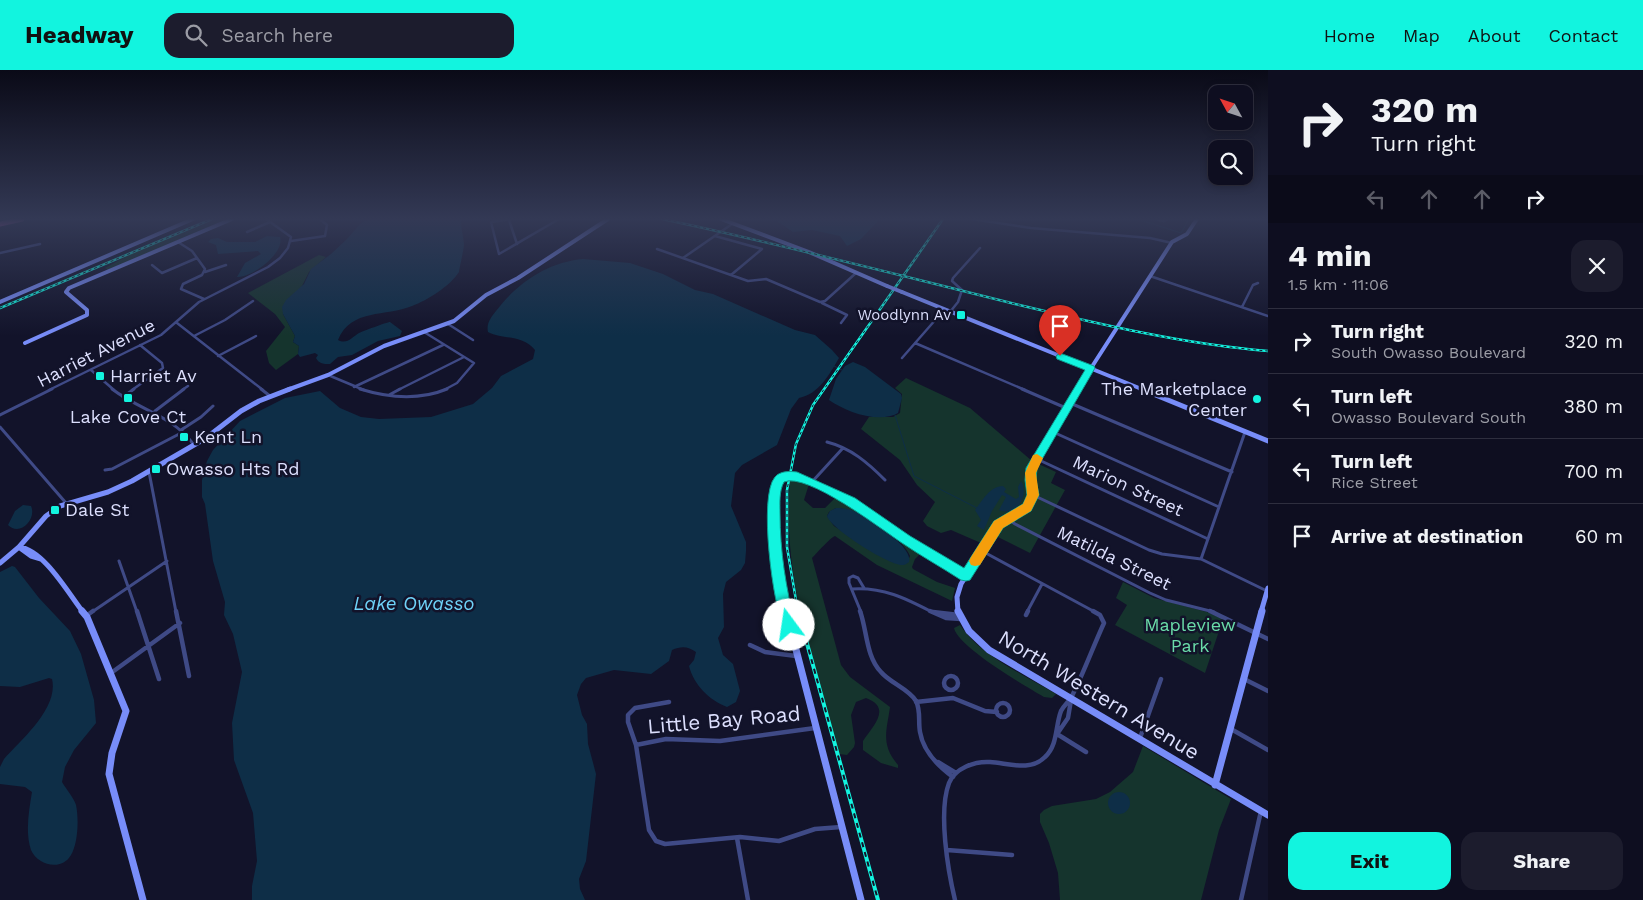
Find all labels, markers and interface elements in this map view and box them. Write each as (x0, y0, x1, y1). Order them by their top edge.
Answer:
search box (164, 13, 514, 58)
text: Headway (25, 21, 134, 49)
icon: search (182, 21, 210, 49)
text: Search here (222, 24, 333, 47)
text: Home (1324, 25, 1375, 46)
text: Map (1403, 25, 1440, 46)
text: About (1468, 25, 1520, 46)
text: Contact (1548, 25, 1618, 46)
north arrow (1208, 85, 1252, 130)
map controls (1208, 85, 1253, 185)
text: 320 m (1371, 89, 1478, 131)
icon: right (1288, 90, 1353, 155)
text: Turn right (1371, 131, 1476, 156)
button: search (1208, 140, 1253, 185)
icon: left (1362, 185, 1390, 213)
icon: ahead (1415, 185, 1443, 213)
icon: ahead (1468, 185, 1496, 213)
icon: right (1521, 185, 1549, 213)
text: 4 min (1288, 238, 1372, 273)
button: close (1571, 240, 1623, 292)
text: 1.5 km · 11:06 (1288, 275, 1389, 294)
pin (1039, 305, 1081, 356)
place label: Woodlynn Av (857, 306, 951, 324)
marker: Woodlynn Av (955, 309, 967, 321)
icon: arrive (1046, 312, 1074, 340)
street label: Harriet Avenue (33, 314, 159, 392)
text: Turn right (1331, 320, 1424, 343)
icon: right (1288, 327, 1316, 355)
text: 320 m (1564, 330, 1623, 353)
text: South Owasso Boulevard (1331, 343, 1526, 362)
place label: Harriet Av (110, 365, 197, 387)
marker: Harriet Av (94, 370, 106, 382)
place label: The Marketplace Center (1101, 378, 1247, 420)
text: Turn left (1331, 385, 1412, 408)
marker: Lake Cove Ct (122, 392, 134, 404)
icon: left (1288, 392, 1316, 420)
marker: The Marketplace Center (1251, 393, 1263, 405)
text: 380 m (1564, 395, 1623, 418)
place label: Lake Cove Ct (70, 406, 187, 427)
text: Owasso Boulevard South (1331, 408, 1526, 427)
place label: Kent Ln (194, 426, 262, 447)
marker: Kent Ln (178, 431, 190, 443)
text: Turn left (1331, 450, 1412, 473)
street label: Marion Street (1069, 451, 1187, 521)
icon: left (1288, 457, 1316, 485)
place label: Owasso Hts Rd (166, 458, 300, 479)
text: 700 m (1564, 460, 1623, 483)
marker: Owasso Hts Rd (150, 463, 162, 475)
text: Rice Street (1331, 473, 1418, 492)
place label: Dale St (65, 499, 130, 520)
marker: Dale St (49, 504, 61, 516)
street label: Matilda Street (1054, 521, 1175, 594)
icon: arrive (1288, 522, 1316, 550)
text: Arrive at destination (1331, 525, 1523, 548)
text: 60 m (1575, 525, 1623, 548)
water label: Lake Owasso (353, 592, 475, 615)
position arrow (762, 598, 814, 650)
park label: Mapleview Park (1144, 614, 1236, 656)
street label: North Western Avenue (994, 625, 1204, 765)
street label: Little Bay Road (646, 700, 802, 739)
button: Exit (1288, 832, 1451, 890)
button: Share (1461, 832, 1623, 890)

